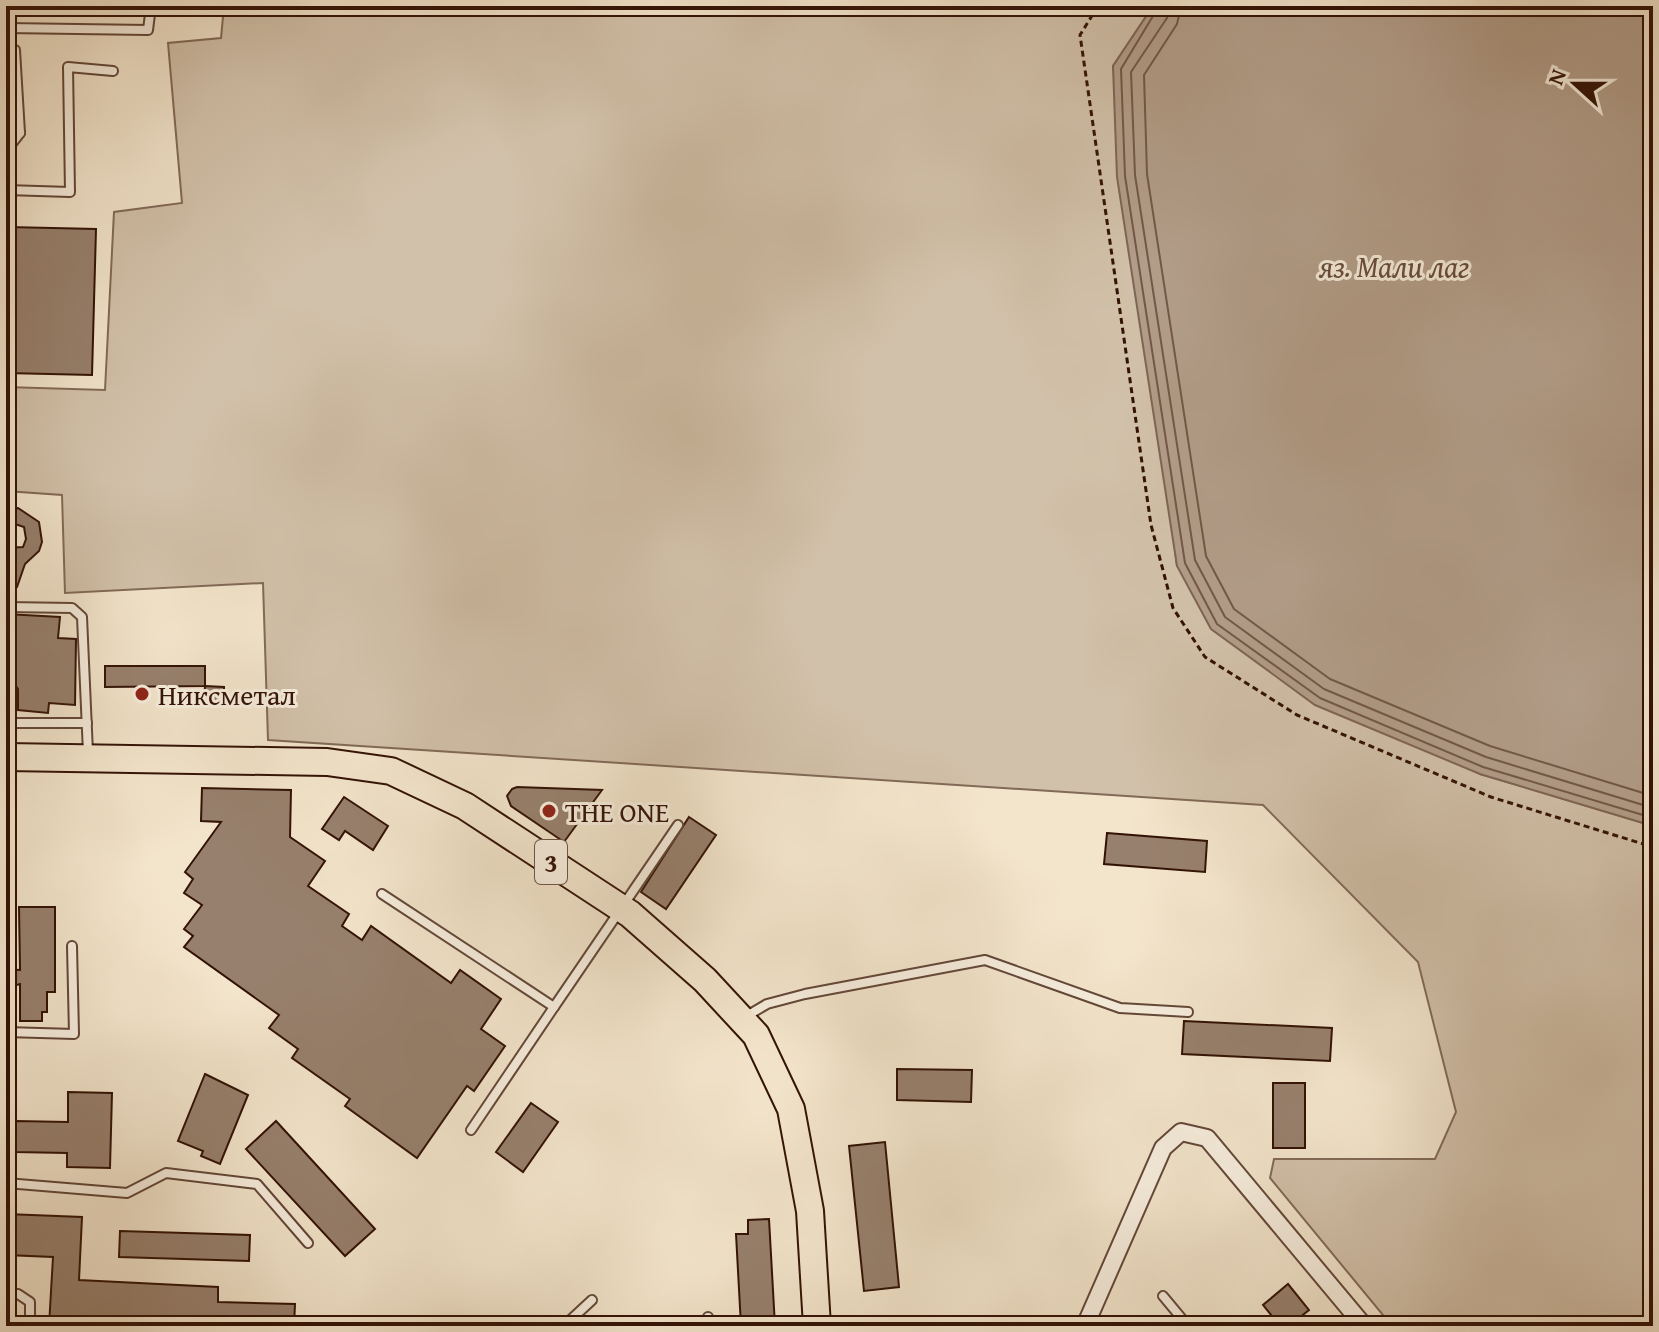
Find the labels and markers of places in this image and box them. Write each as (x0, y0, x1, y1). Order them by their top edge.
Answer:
place label: Никсметал (158, 674, 296, 715)
marker: Никсметал (133, 685, 151, 703)
place label: THE ONE (565, 791, 669, 832)
marker: THE ONE (540, 802, 558, 820)

